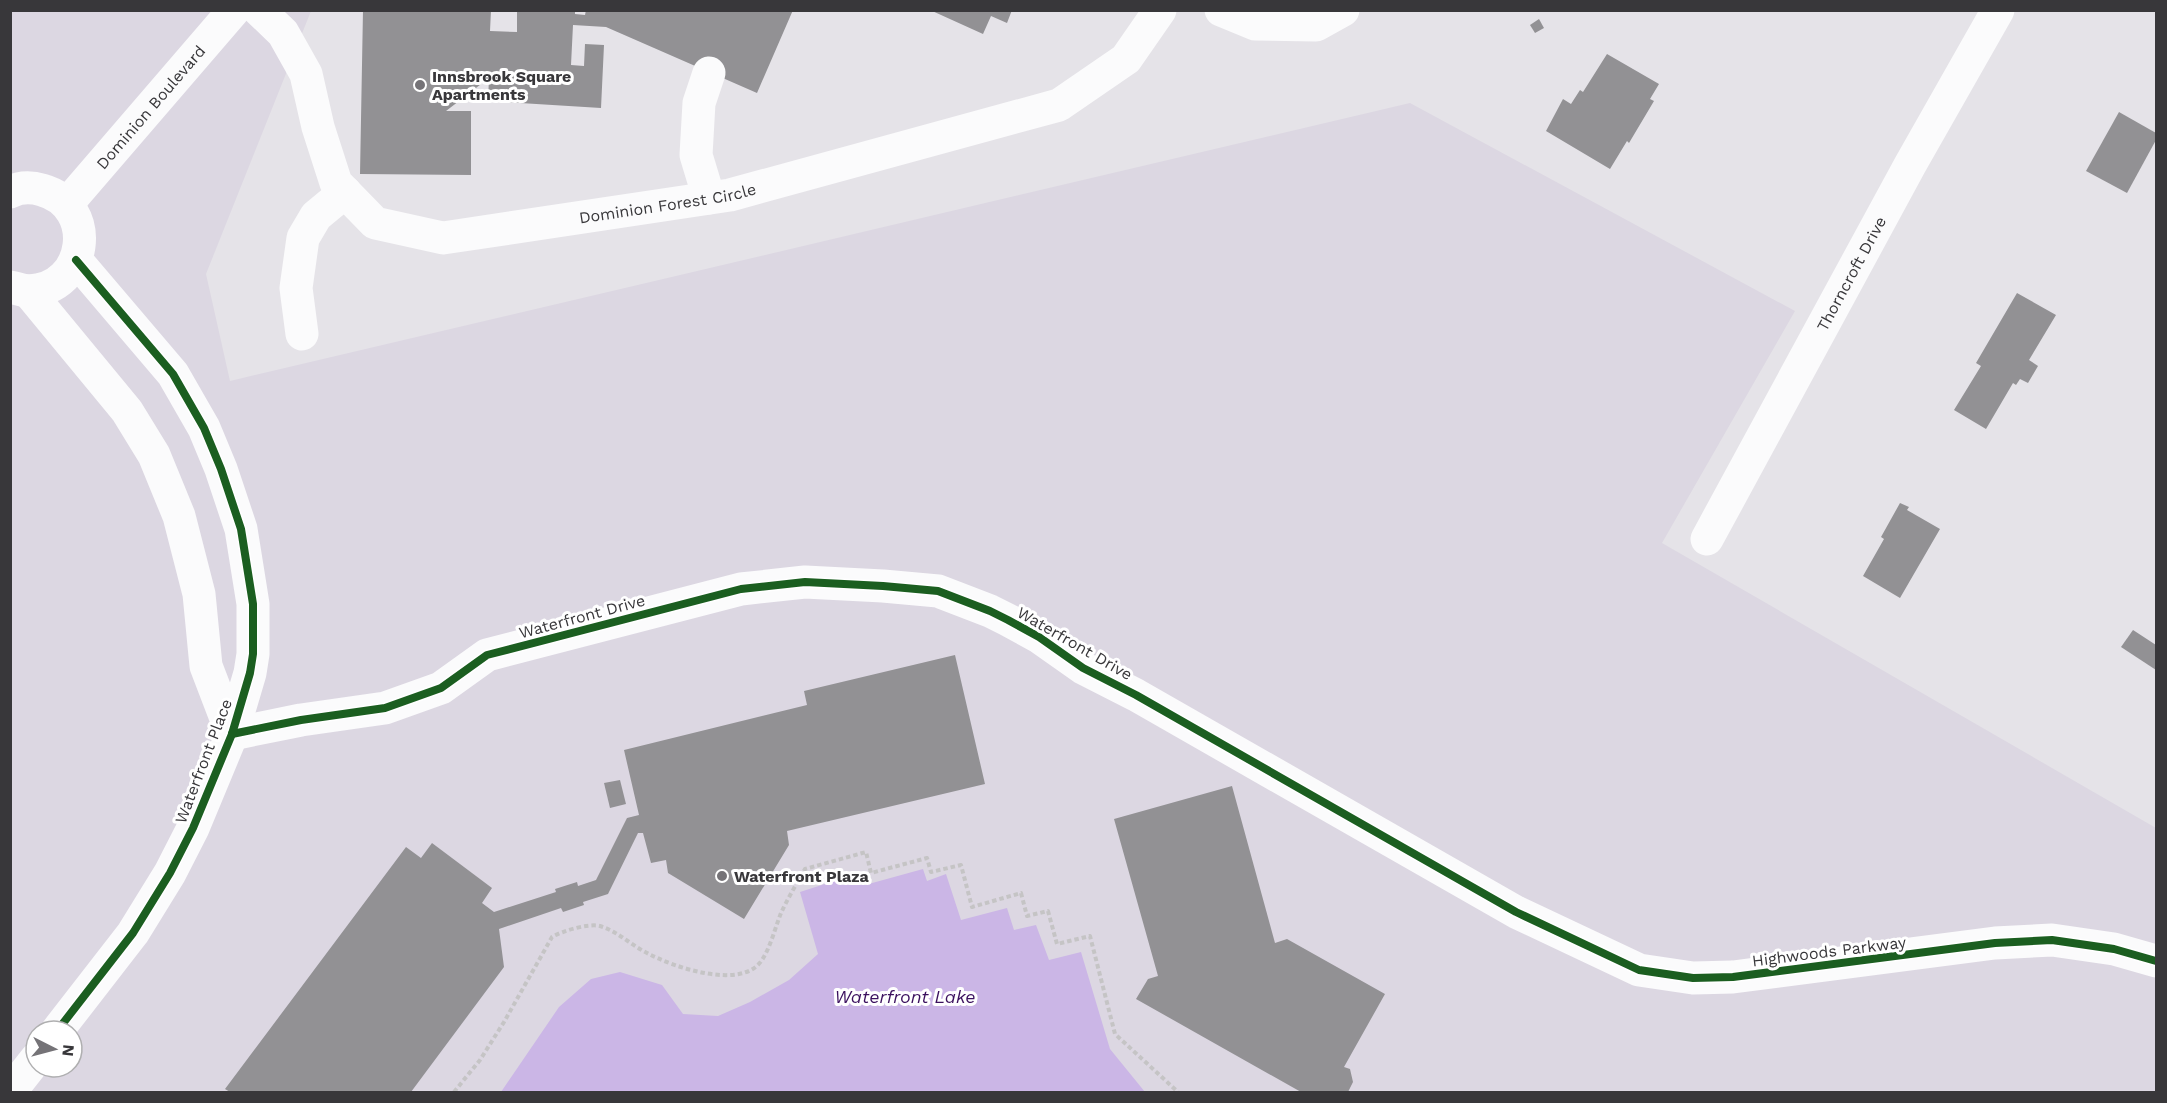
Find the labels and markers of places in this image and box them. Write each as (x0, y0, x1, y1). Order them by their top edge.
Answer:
place label: Innsbrook Square Apartments (432, 67, 571, 104)
marker: Innsbrook Square Apartments (413, 78, 427, 92)
place label: Waterfront Plaza (734, 867, 870, 886)
marker: Waterfront Plaza (715, 869, 729, 883)

